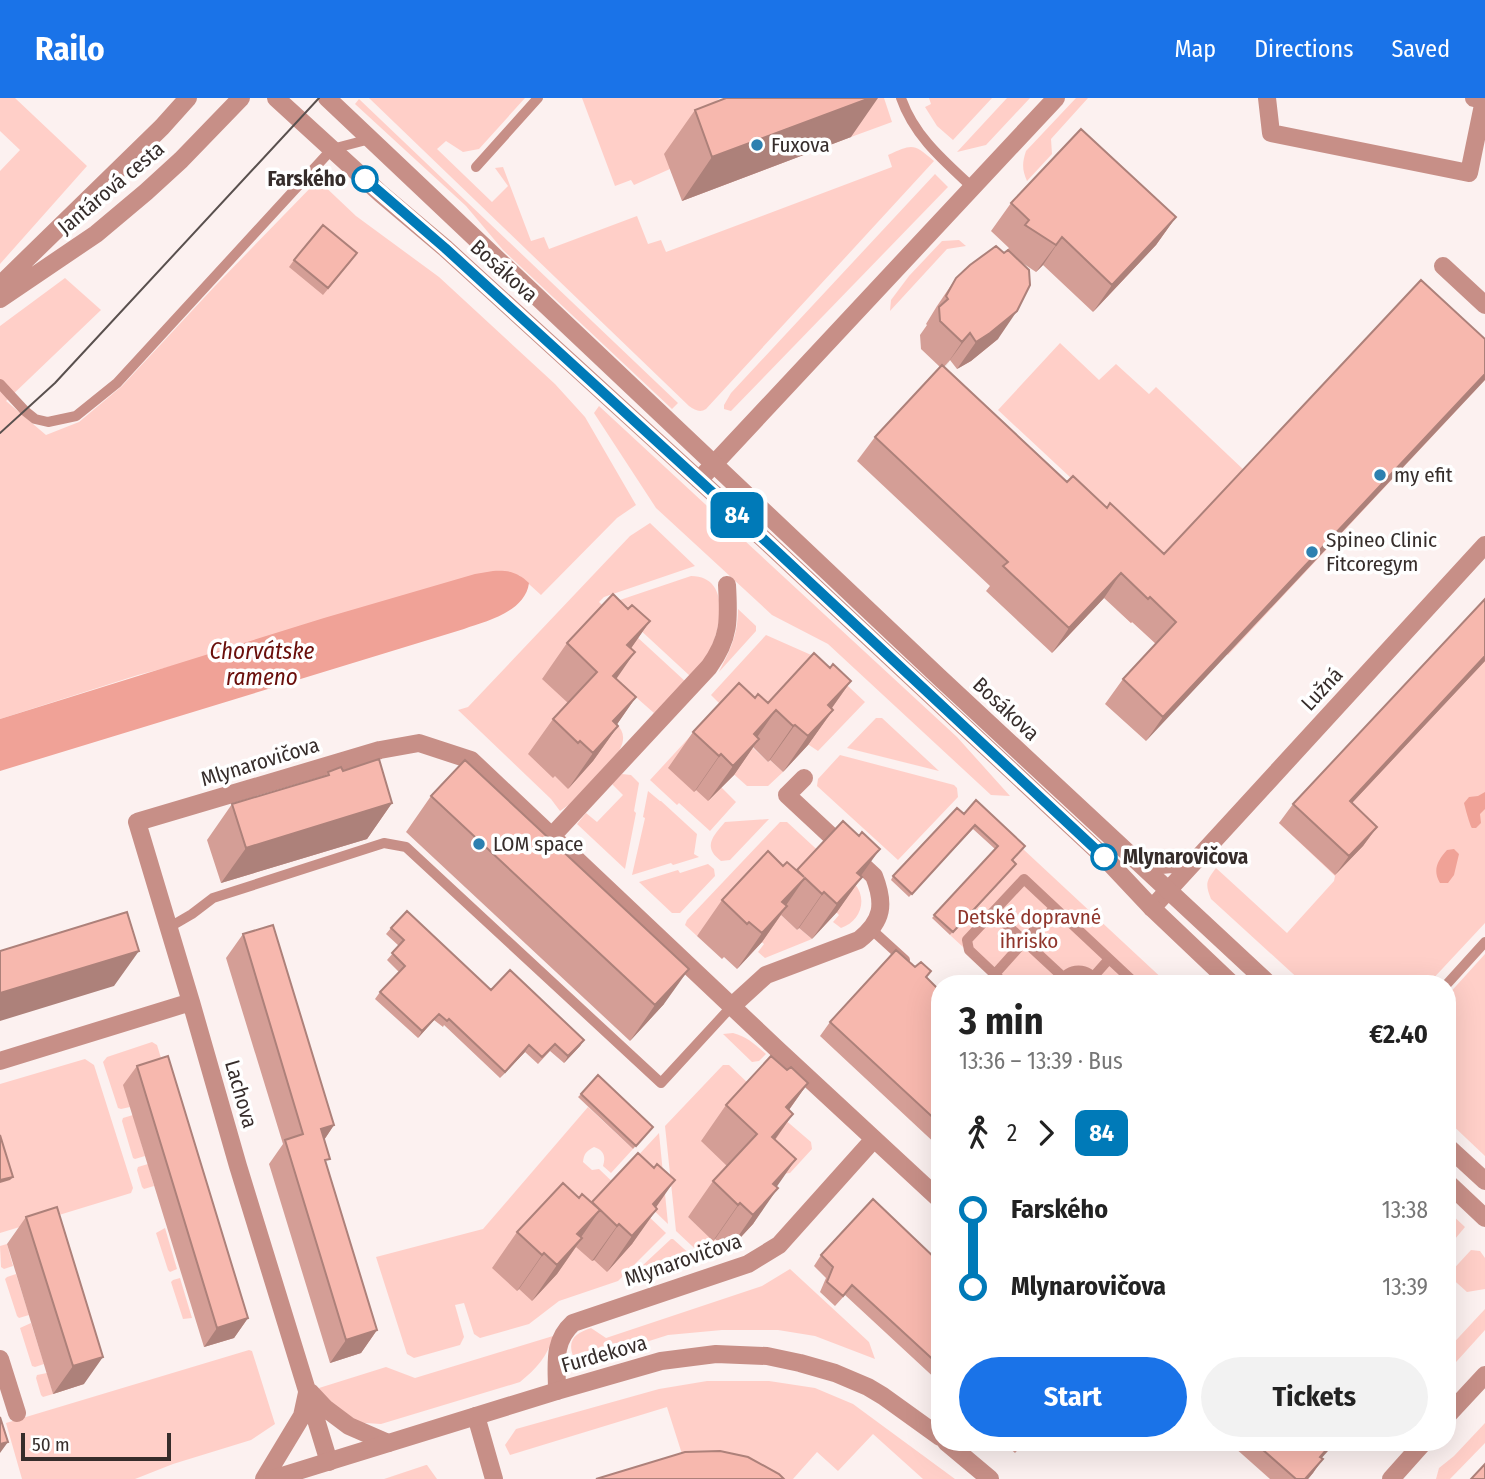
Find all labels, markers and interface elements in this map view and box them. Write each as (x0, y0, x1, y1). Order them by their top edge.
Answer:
text: Railo (35, 29, 105, 69)
text: Map (1175, 35, 1216, 63)
text: Directions (1254, 35, 1353, 63)
text: Saved (1391, 35, 1450, 63)
place label: Fuxova (771, 132, 830, 158)
street label: Jantárová cesta (52, 136, 170, 240)
marker: Fuxova (749, 137, 765, 153)
place label: Farského (268, 166, 346, 192)
marker: Farského (352, 166, 378, 192)
street label: Bosákova (465, 234, 543, 308)
place label: my efit (1394, 462, 1453, 488)
marker: my efit (1372, 467, 1388, 483)
line badge: 84 (706, 492, 768, 538)
text: 84 (724, 501, 750, 529)
place label: Spineo Clinic Fitcoregym (1326, 527, 1437, 577)
marker: Spineo Clinic Fitcoregym (1304, 544, 1320, 560)
water label: Chorvátske rameno (210, 637, 315, 691)
street label: Lužná (1296, 662, 1348, 716)
street label: Bosákova (967, 672, 1045, 746)
street label: Mlynarovičova (198, 732, 322, 792)
place label: LOM space (493, 831, 583, 857)
marker: LOM space (471, 836, 487, 852)
marker: Mlynarovičova (1091, 844, 1117, 870)
place label: Mlynarovičova (1123, 844, 1248, 870)
park label: Detské dopravné ihrisko (957, 904, 1101, 954)
text: 3 min (959, 998, 1044, 1044)
text: €2.40 (1369, 1019, 1428, 1050)
text: 13:36 – 13:39 · Bus (959, 1047, 1123, 1075)
street label: Lachova (219, 1057, 263, 1131)
icon: walk (959, 1114, 997, 1152)
icon: forward (1027, 1114, 1065, 1152)
text: 2 (1007, 1119, 1017, 1147)
text: 84 (1089, 1119, 1114, 1147)
text: Farského (1011, 1194, 1108, 1225)
text: 13:38 (1382, 1196, 1428, 1224)
street label: Mlynarovičova (621, 1228, 745, 1292)
text: Mlynarovičova (1011, 1271, 1166, 1302)
text: 13:39 (1382, 1273, 1428, 1301)
street label: Furdekova (558, 1329, 650, 1379)
button: Start (959, 1357, 1187, 1437)
button: Tickets (1201, 1357, 1428, 1437)
scale bar (21, 1430, 172, 1462)
text: 50 m (32, 1433, 70, 1456)

